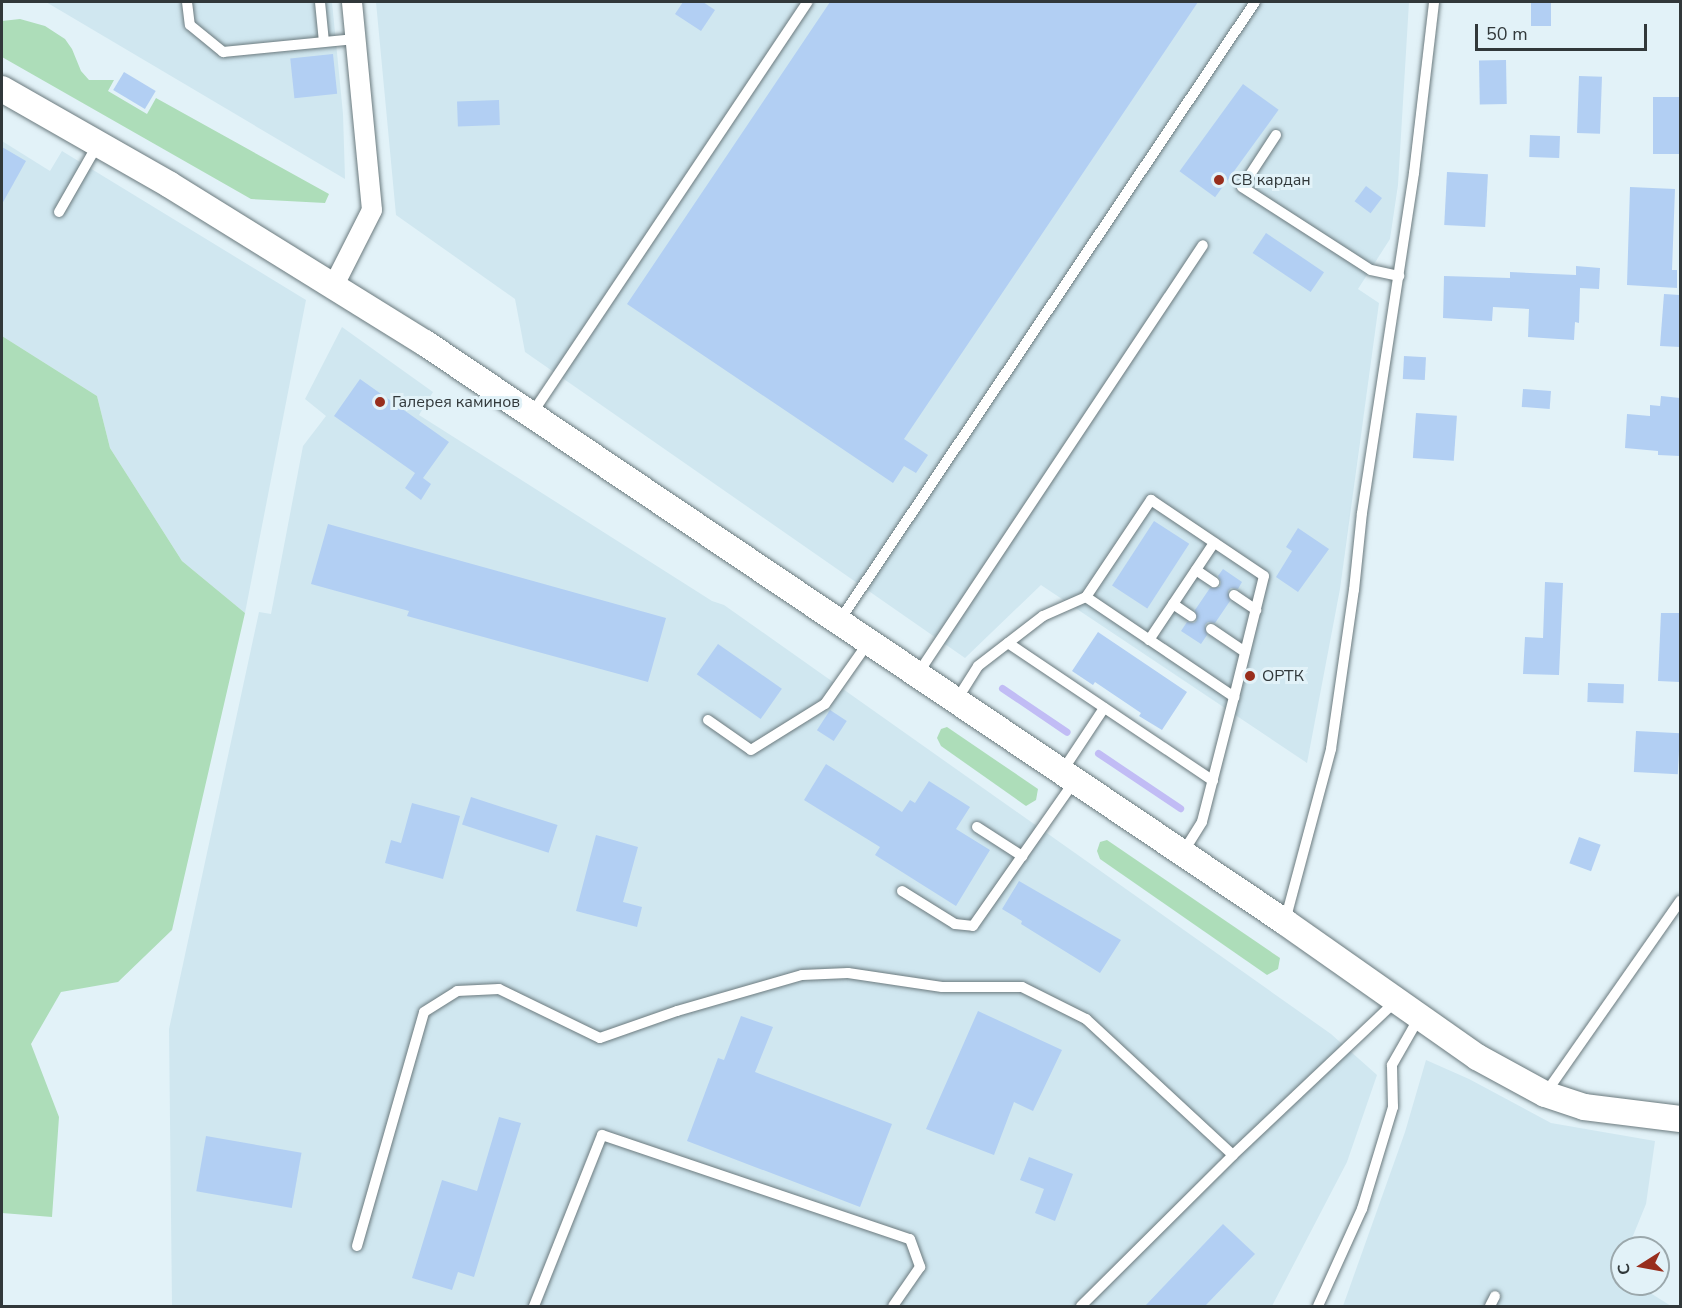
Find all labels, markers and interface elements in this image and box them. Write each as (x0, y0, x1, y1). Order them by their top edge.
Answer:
scale bar (1478, 12, 1650, 50)
text: 50 m (1486, 22, 1528, 46)
place label: СВ кардан (1231, 170, 1311, 190)
marker: СВ кардан (1212, 173, 1226, 187)
place label: Галерея каминов (392, 392, 520, 412)
marker: Галерея каминов (373, 395, 387, 409)
place label: ОРТК (1262, 666, 1304, 686)
marker: ОРТК (1243, 669, 1257, 683)
north arrow (1610, 1236, 1670, 1296)
text: С (1612, 1262, 1636, 1276)

